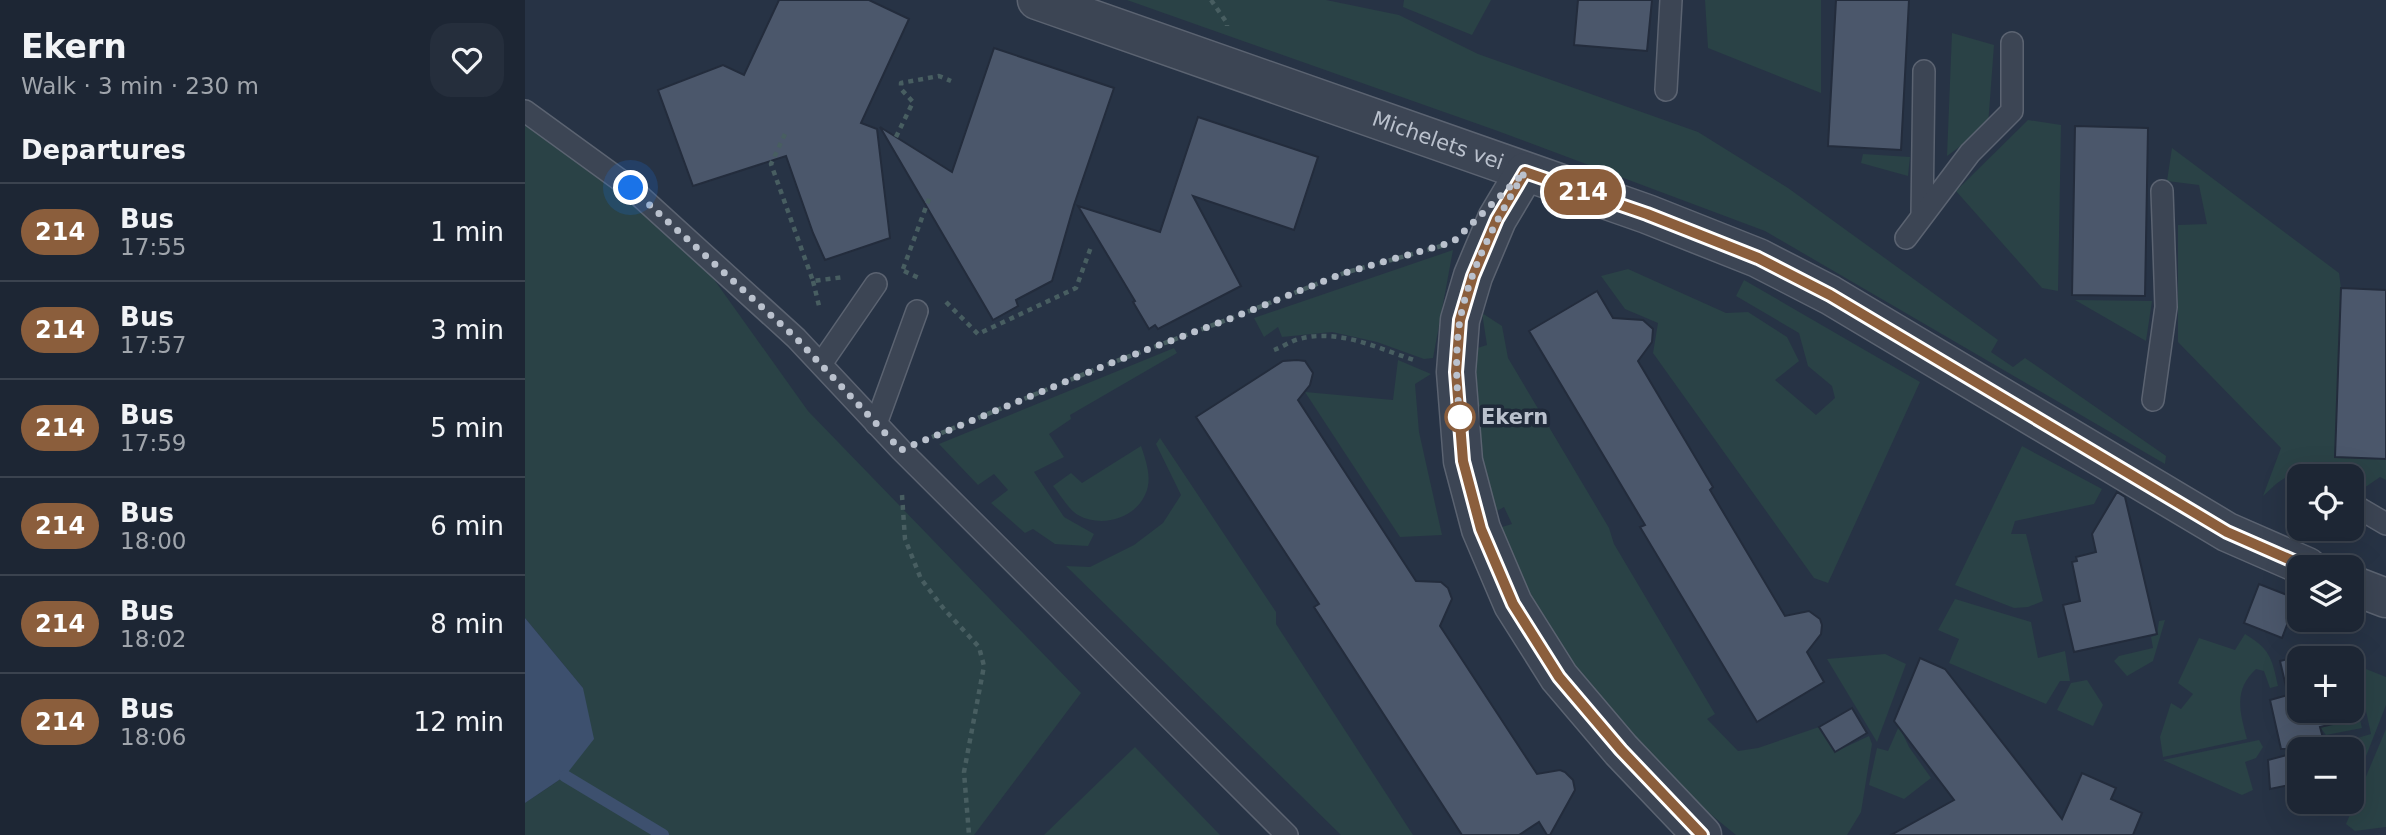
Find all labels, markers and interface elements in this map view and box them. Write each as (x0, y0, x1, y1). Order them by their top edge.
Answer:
button: heart (430, 23, 504, 97)
text: Ekern (21, 27, 127, 66)
text: Walk · 3 min · 230 m (21, 73, 259, 99)
street label: Michelets vei (1369, 107, 1507, 175)
text: Departures (21, 135, 186, 165)
line badge: 214 (1543, 169, 1623, 215)
your location (613, 170, 648, 205)
text: 214 (1558, 178, 1608, 206)
text: Bus (120, 204, 174, 234)
text: 1 min (430, 217, 504, 247)
text: 214 (35, 218, 85, 246)
text: 17:55 (120, 234, 186, 260)
text: Bus (120, 302, 174, 332)
text: 3 min (430, 315, 504, 345)
text: 214 (35, 316, 85, 344)
text: 17:57 (120, 332, 186, 358)
text: Bus (120, 400, 174, 430)
marker: Ekern (1445, 402, 1475, 432)
place label: Ekern (1481, 405, 1548, 429)
text: 5 min (430, 413, 504, 443)
text: 214 (35, 414, 85, 442)
text: 17:59 (120, 430, 186, 456)
map controls (2287, 464, 2364, 814)
button: locate (2287, 464, 2364, 541)
text: Bus (120, 498, 174, 528)
text: 6 min (430, 511, 504, 541)
text: 214 (35, 512, 85, 540)
text: 18:00 (120, 528, 186, 554)
button: layers (2287, 555, 2364, 632)
text: Bus (120, 596, 174, 626)
text: 8 min (430, 609, 504, 639)
text: 214 (35, 610, 85, 638)
text: 18:02 (120, 626, 186, 652)
button: + (2287, 646, 2364, 723)
text: Bus (120, 694, 174, 724)
text: 12 min (414, 707, 504, 737)
text: 214 (35, 708, 85, 736)
text: 18:06 (120, 724, 186, 750)
button: − (2287, 737, 2364, 814)

